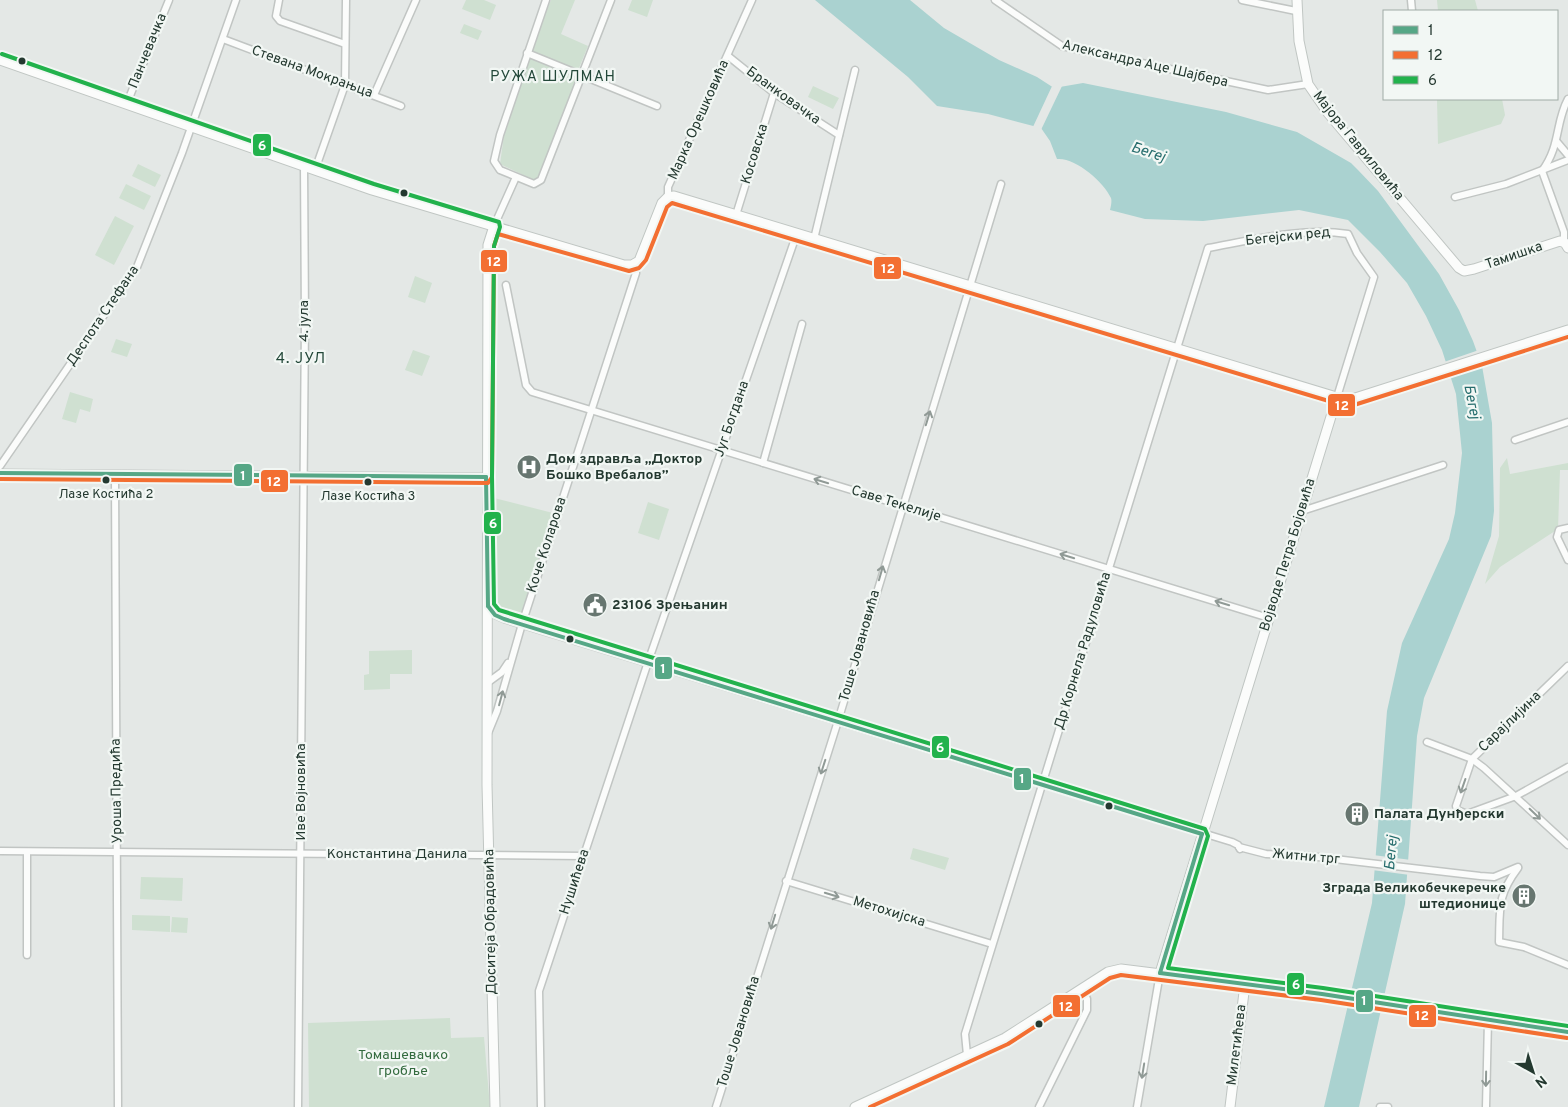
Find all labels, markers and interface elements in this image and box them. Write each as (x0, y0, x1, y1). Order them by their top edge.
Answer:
legend (1383, 10, 1558, 100)
street label: Панчевачка (125, 11, 171, 91)
text: 1 (1428, 22, 1434, 41)
street label: Александра Аце Шајбера (1060, 37, 1230, 91)
street label: Стевана Мокрањца (249, 42, 375, 102)
text: 12 (1428, 47, 1443, 66)
unlabelled marker (17, 56, 27, 66)
street label: Марка Орешковића (665, 57, 733, 183)
street label: Бранковачка (743, 63, 823, 129)
district label: РУЖА ШУЛМАН (490, 68, 616, 87)
text: 6 (1428, 72, 1437, 91)
street label: Мајора Гавриловића (1309, 88, 1407, 204)
street label: Косовска (738, 122, 772, 186)
line badge: 6 (252, 133, 272, 157)
text: 6 (258, 138, 266, 155)
water label: Бегеј (1128, 139, 1169, 168)
unlabelled marker (399, 188, 409, 198)
street label: Бегејски ред (1245, 224, 1331, 250)
street label: Тамишка (1483, 238, 1545, 274)
line badge: 12 (480, 249, 508, 273)
text: 12 (487, 254, 501, 271)
line badge: 12 (873, 256, 902, 280)
text: 12 (881, 261, 895, 278)
street label: Деспота Стефана (63, 262, 143, 370)
street label: 4. јула (296, 300, 313, 342)
district label: 4. ЈУЛ (276, 350, 326, 369)
street label: Југ Богдана (711, 379, 753, 459)
water label: Бегеј (1458, 383, 1484, 422)
line badge: 12 (1327, 393, 1356, 417)
text: 12 (1335, 398, 1349, 415)
one-way arrow (924, 410, 934, 426)
place label: Дом здравља „Доктор Бошко Вребалов” (546, 451, 702, 484)
hospital icon: Дом здравља „Доктор Бошко Вребалов” (516, 454, 542, 480)
line badge: 1 (233, 463, 253, 487)
text: 1 (240, 468, 246, 485)
line badge: 12 (260, 469, 289, 493)
text: 12 (267, 474, 281, 491)
marker: Лазе Костића 2 (101, 475, 111, 485)
one-way arrow (814, 475, 830, 485)
street label: Војводе Петра Бојовића (1257, 476, 1319, 634)
marker: Лазе Костића 3 (363, 477, 373, 487)
street label: Саве Текелије (849, 482, 943, 526)
place label: Лазе Костића 2 (59, 487, 153, 503)
place label: Лазе Костића 3 (321, 489, 415, 505)
street label: Коче Коларова (524, 495, 570, 595)
line badge: 6 (483, 511, 502, 535)
text: 6 (489, 516, 497, 533)
one-way arrow (1059, 550, 1075, 560)
one-way arrow (877, 566, 887, 582)
street label: Др Корнела Радуловића (1051, 570, 1115, 732)
street label: Тоше Јовановића (836, 588, 884, 704)
public building icon: 23106 Зрењанин (582, 592, 608, 618)
place label: 23106 Зрењанин (612, 597, 728, 614)
one-way arrow (1215, 598, 1231, 608)
unlabelled marker (565, 634, 575, 644)
line badge: 1 (654, 656, 673, 680)
text: 1 (660, 661, 666, 678)
street label: Сарајлијина (1475, 688, 1545, 756)
one-way arrow (496, 690, 506, 706)
line badge: 6 (931, 735, 950, 759)
street label: Уроша Предића (108, 738, 126, 844)
text: 6 (936, 740, 944, 757)
street label: Иве Војновића (293, 743, 310, 841)
one-way arrow (817, 759, 827, 775)
line badge: 1 (1013, 767, 1032, 791)
text: 1 (1019, 771, 1025, 788)
one-way arrow (1458, 778, 1467, 794)
unlabelled marker (1104, 801, 1114, 811)
building icon: Палата Дунђерски (1344, 801, 1370, 827)
place label: Палата Дунђерски (1374, 806, 1504, 823)
one-way arrow (1529, 808, 1542, 820)
water label: Бегеј (1381, 834, 1403, 871)
street label: Константина Данила (327, 846, 467, 863)
street label: Житни трг (1271, 846, 1341, 868)
street label: Нушићева (556, 847, 594, 917)
street label: Доситеја Обрадовића (481, 849, 501, 995)
place label: Зграда Великобечкеречке штедионице (1322, 880, 1506, 913)
building icon: Зграда Великобечкеречке штедионице (1511, 883, 1537, 909)
one-way arrow (824, 891, 840, 901)
street label: Метохијска (851, 893, 927, 931)
one-way arrow (768, 913, 777, 929)
line badge: 6 (1286, 972, 1305, 996)
street label: Тоше Јовановића (714, 974, 764, 1090)
text: 6 (1292, 977, 1300, 994)
line badge: 1 (1355, 989, 1374, 1013)
text: 1 (1361, 993, 1367, 1010)
line badge: 12 (1052, 994, 1081, 1018)
text: 12 (1059, 999, 1073, 1016)
street label: Милетићева (1224, 1004, 1250, 1086)
line badge: 12 (1408, 1004, 1437, 1028)
text: 12 (1415, 1008, 1429, 1025)
unlabelled marker (1034, 1019, 1044, 1029)
park label: Томашевачко гробље (358, 1047, 448, 1080)
north arrow (1508, 1047, 1558, 1097)
one-way arrow (1138, 1063, 1148, 1079)
one-way arrow (1482, 1071, 1491, 1087)
text: N (1531, 1071, 1549, 1091)

